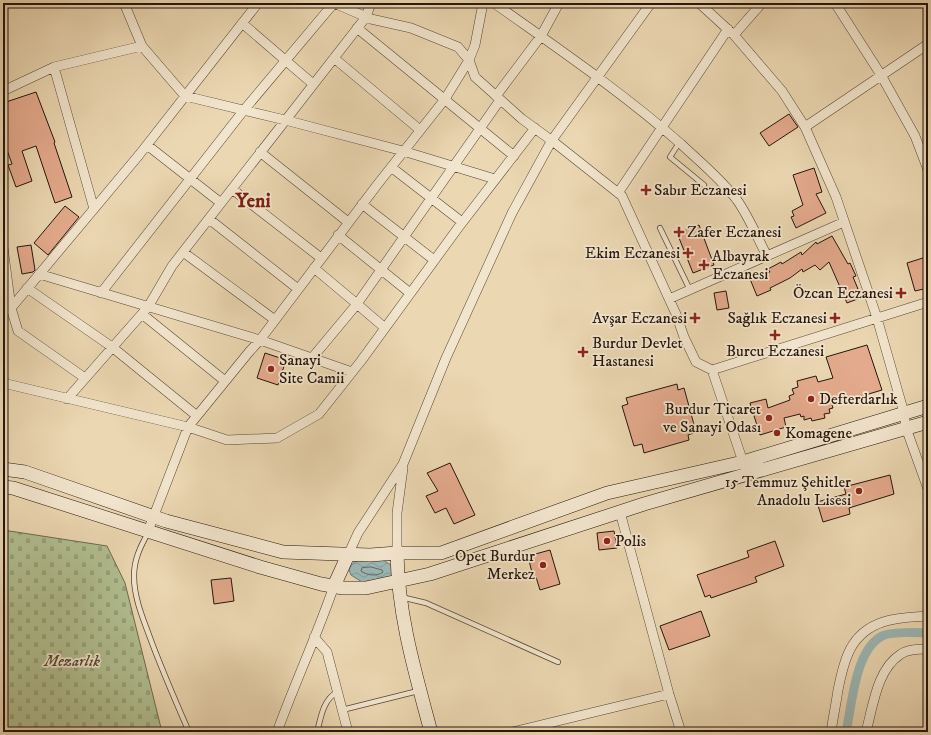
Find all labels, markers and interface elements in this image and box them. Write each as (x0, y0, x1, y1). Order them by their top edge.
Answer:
place label: Sabır Eczanesi (654, 180, 747, 200)
marker: Sabır Eczanesi (641, 185, 651, 195)
district label: Yeni (234, 189, 271, 214)
place label: Zafer Eczanesi (687, 222, 781, 242)
marker: Zafer Eczanesi (674, 227, 684, 237)
place label: Ekim Eczanesi (585, 243, 680, 263)
place label: Albayrak Eczanesi (712, 246, 770, 284)
marker: Ekim Eczanesi (683, 248, 693, 258)
marker: Albayrak Eczanesi (699, 260, 709, 270)
place label: Özcan Eczanesi (793, 283, 893, 303)
marker: Özcan Eczanesi (896, 288, 906, 298)
place label: Avşar Eczanesi (592, 308, 687, 328)
place label: Sağlık Eczanesi (727, 308, 827, 328)
marker: Avşar Eczanesi (690, 313, 700, 323)
marker: Sağlık Eczanesi (830, 313, 840, 323)
marker: Burcu Eczanesi (770, 330, 780, 340)
place label: Burdur Devlet Hastanesi (592, 333, 683, 371)
place label: Burcu Eczanesi (726, 341, 824, 361)
marker: Burdur Devlet Hastanesi (577, 346, 589, 358)
place label: Sanayi Site Camii (279, 350, 344, 388)
marker: Sanayi Site Camii (266, 364, 276, 374)
place label: Defterdarlık (819, 389, 898, 409)
marker: Defterdarlık (806, 394, 816, 404)
place label: Burdur Ticaret ve Sanayi Odası (662, 399, 761, 437)
marker: Burdur Ticaret ve Sanayi Odası (764, 413, 774, 423)
place label: Komagene (785, 423, 852, 443)
marker: Komagene (772, 428, 782, 438)
place label: 15 Temmuz Şehitler Anadolu Lisesi (725, 472, 851, 510)
marker: 15 Temmuz Şehitler Anadolu Lisesi (854, 486, 864, 496)
place label: Polis (615, 531, 646, 551)
marker: Polis (602, 536, 612, 546)
place label: Opet Burdur Merkez (455, 546, 535, 584)
marker: Opet Burdur Merkez (538, 560, 548, 570)
park label: Mezarlık (43, 651, 100, 671)

